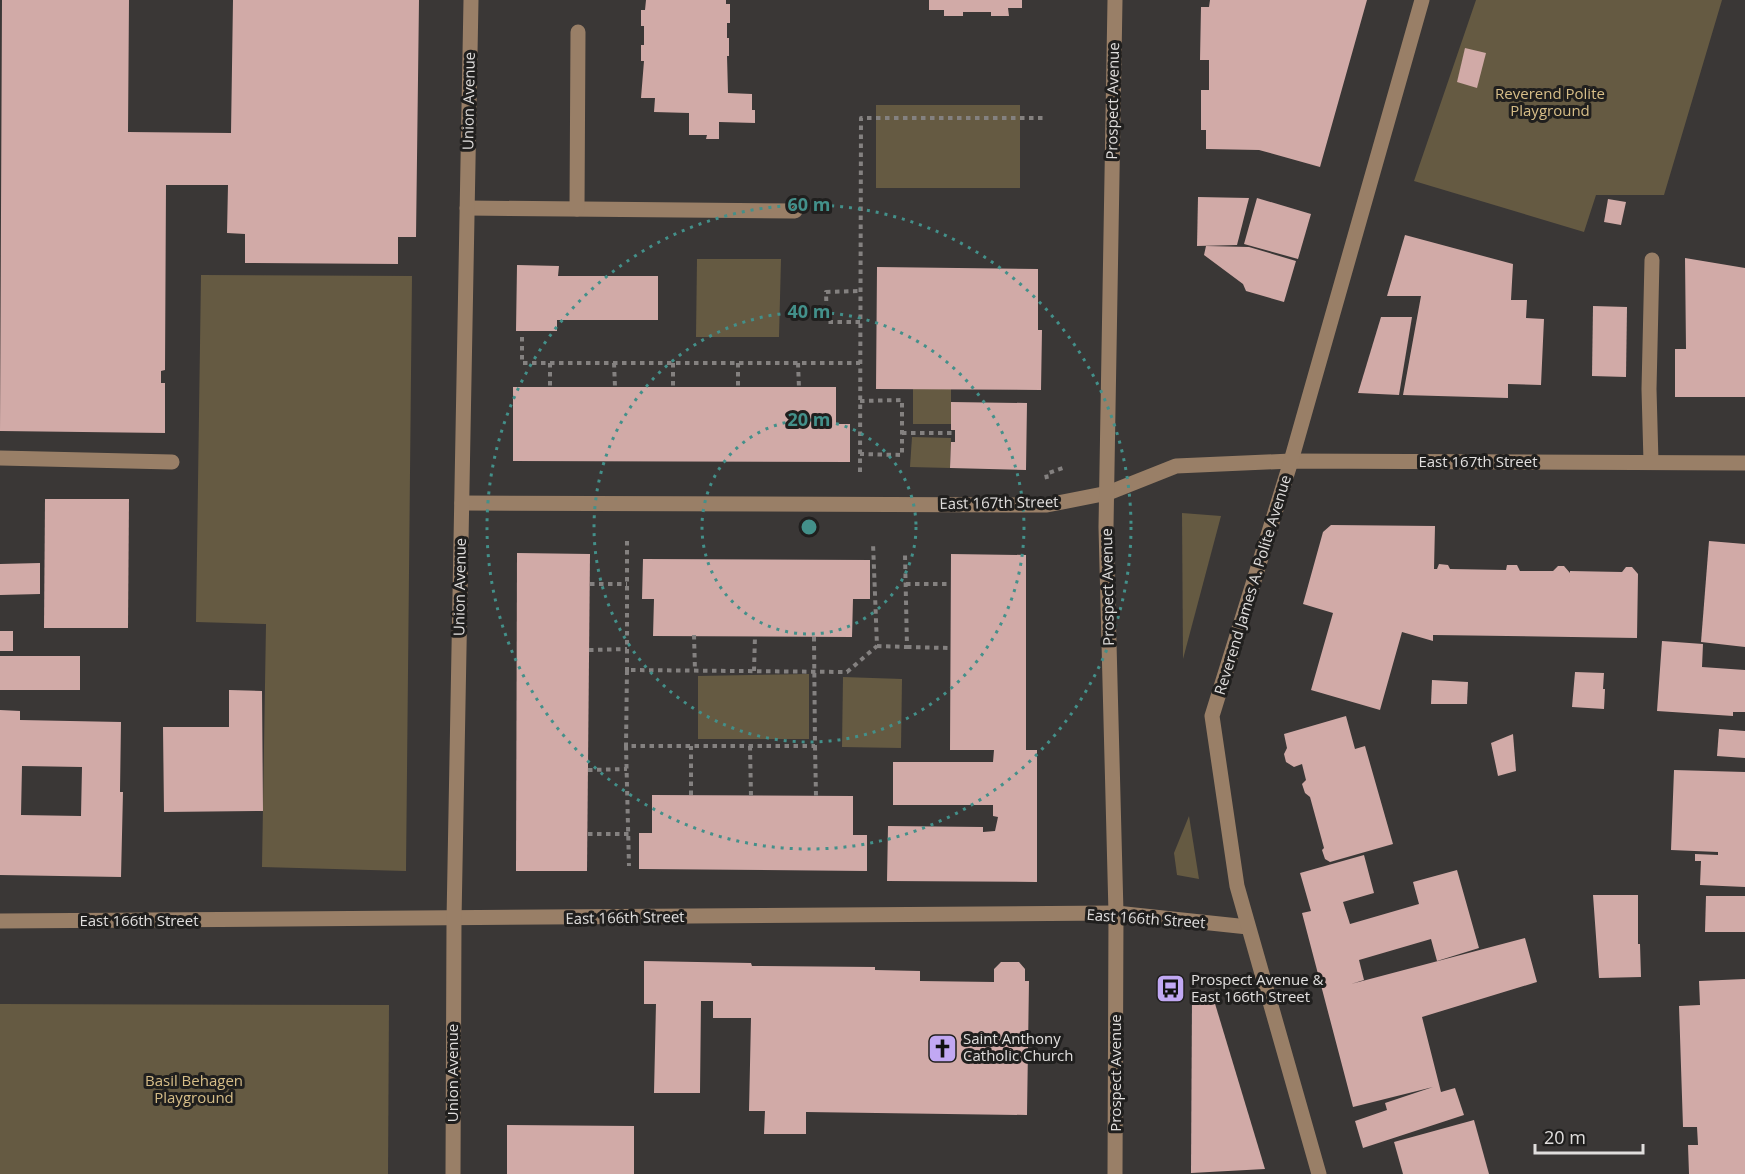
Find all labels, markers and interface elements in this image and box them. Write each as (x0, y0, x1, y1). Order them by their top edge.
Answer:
street label: Prospect Avenue (1101, 42, 1123, 160)
street label: Union Avenue (457, 52, 479, 150)
park label: Reverend Polite Playground (1495, 83, 1605, 120)
text: 60 m (788, 192, 830, 216)
text: 40 m (788, 299, 830, 323)
text: 20 m (788, 407, 830, 431)
street label: East 167th Street (1418, 451, 1538, 471)
street label: Reverend James A. Polite Avenue (1209, 472, 1295, 697)
street label: East 167th Street (939, 491, 1059, 513)
centre of rings (799, 517, 819, 537)
street label: Prospect Avenue (1096, 528, 1118, 646)
street label: Union Avenue (448, 538, 470, 636)
street label: East 166th Street (1086, 904, 1206, 932)
street label: East 166th Street (565, 906, 685, 928)
street label: East 166th Street (79, 910, 199, 930)
place label: Prospect Avenue & East 166th Street (1191, 969, 1323, 1006)
bus stop icon: Prospect Avenue & East 166th Street (1154, 973, 1186, 1005)
street label: Prospect Avenue (1105, 1014, 1125, 1132)
street label: Union Avenue (442, 1024, 462, 1122)
place label: Saint Anthony Catholic Church (963, 1028, 1073, 1065)
church icon: Saint Anthony Catholic Church (926, 1032, 958, 1064)
park label: Basil Behagen Playground (145, 1070, 243, 1107)
scale bar (1535, 1117, 1643, 1155)
text: 20 m (1544, 1125, 1586, 1149)

